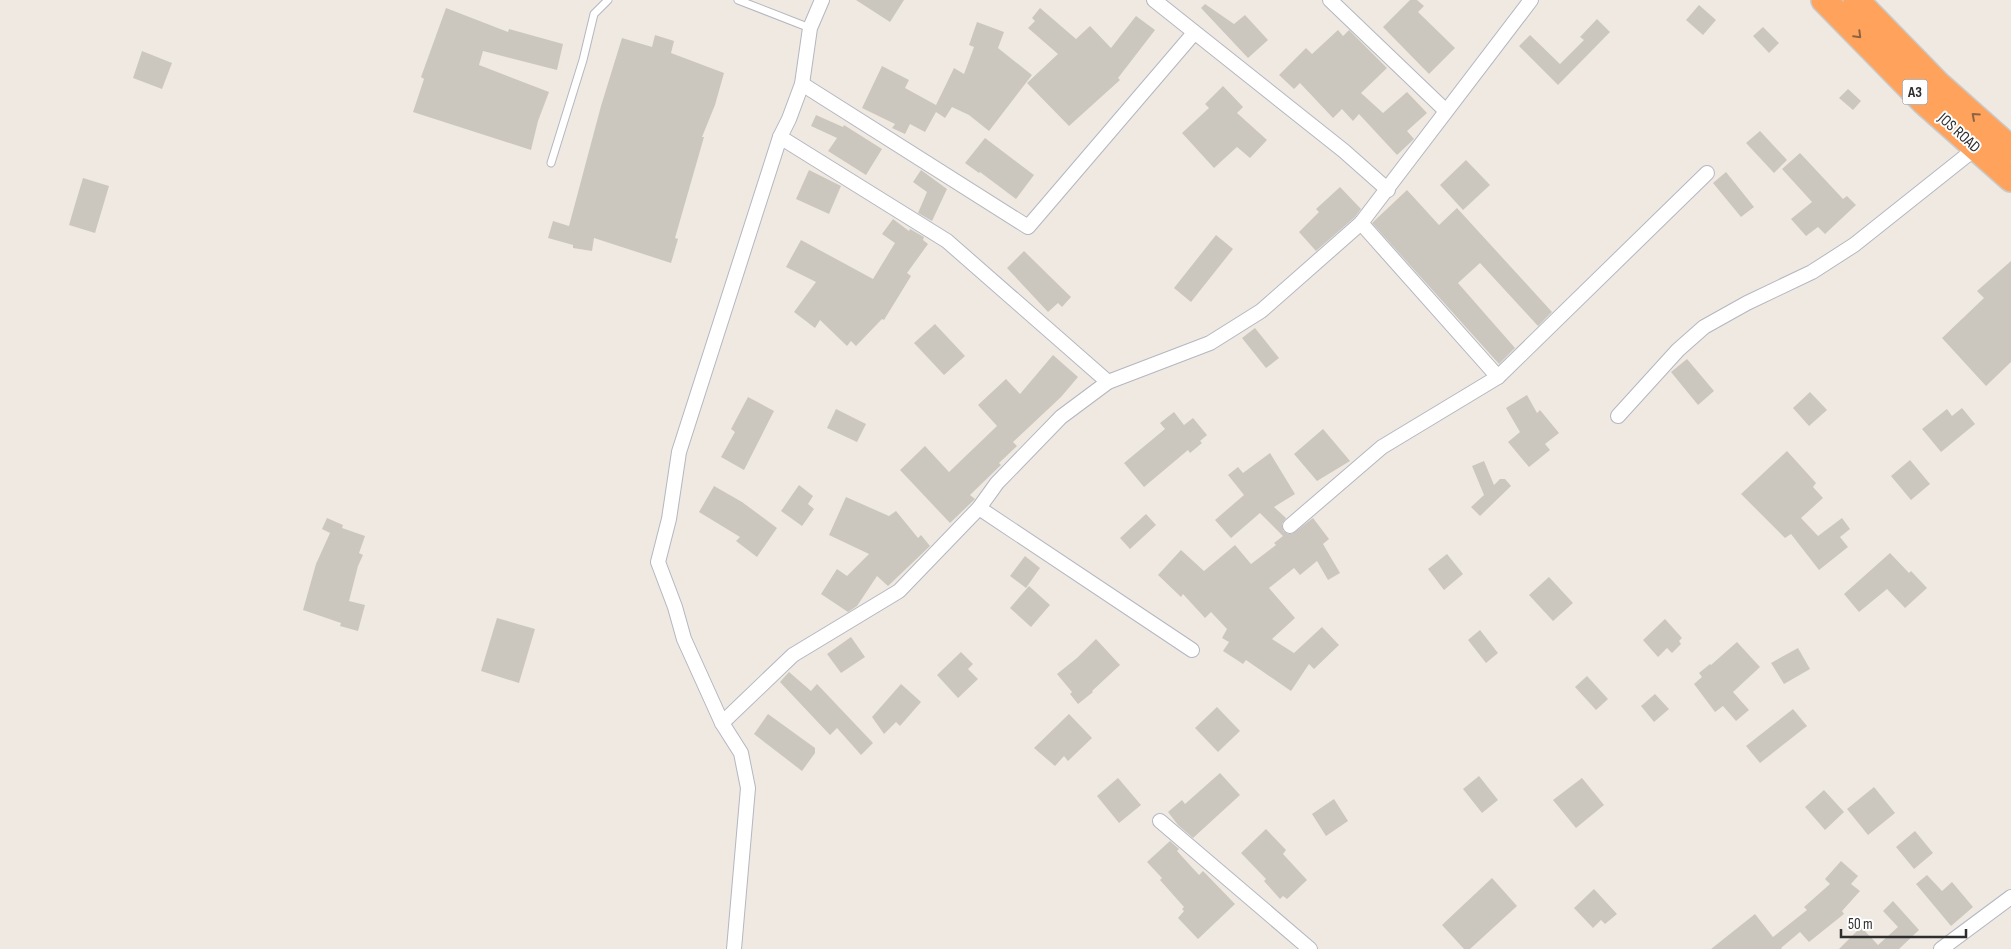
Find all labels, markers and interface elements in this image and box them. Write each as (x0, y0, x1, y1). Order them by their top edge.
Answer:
one-way arrow (1853, 29, 1862, 38)
road number: A3 (1902, 80, 1928, 104)
street label: JOS ROAD (1933, 108, 1984, 157)
one-way arrow (1971, 113, 1980, 122)
scale bar (1841, 906, 1966, 938)
text: 50 m (1848, 915, 1873, 934)

